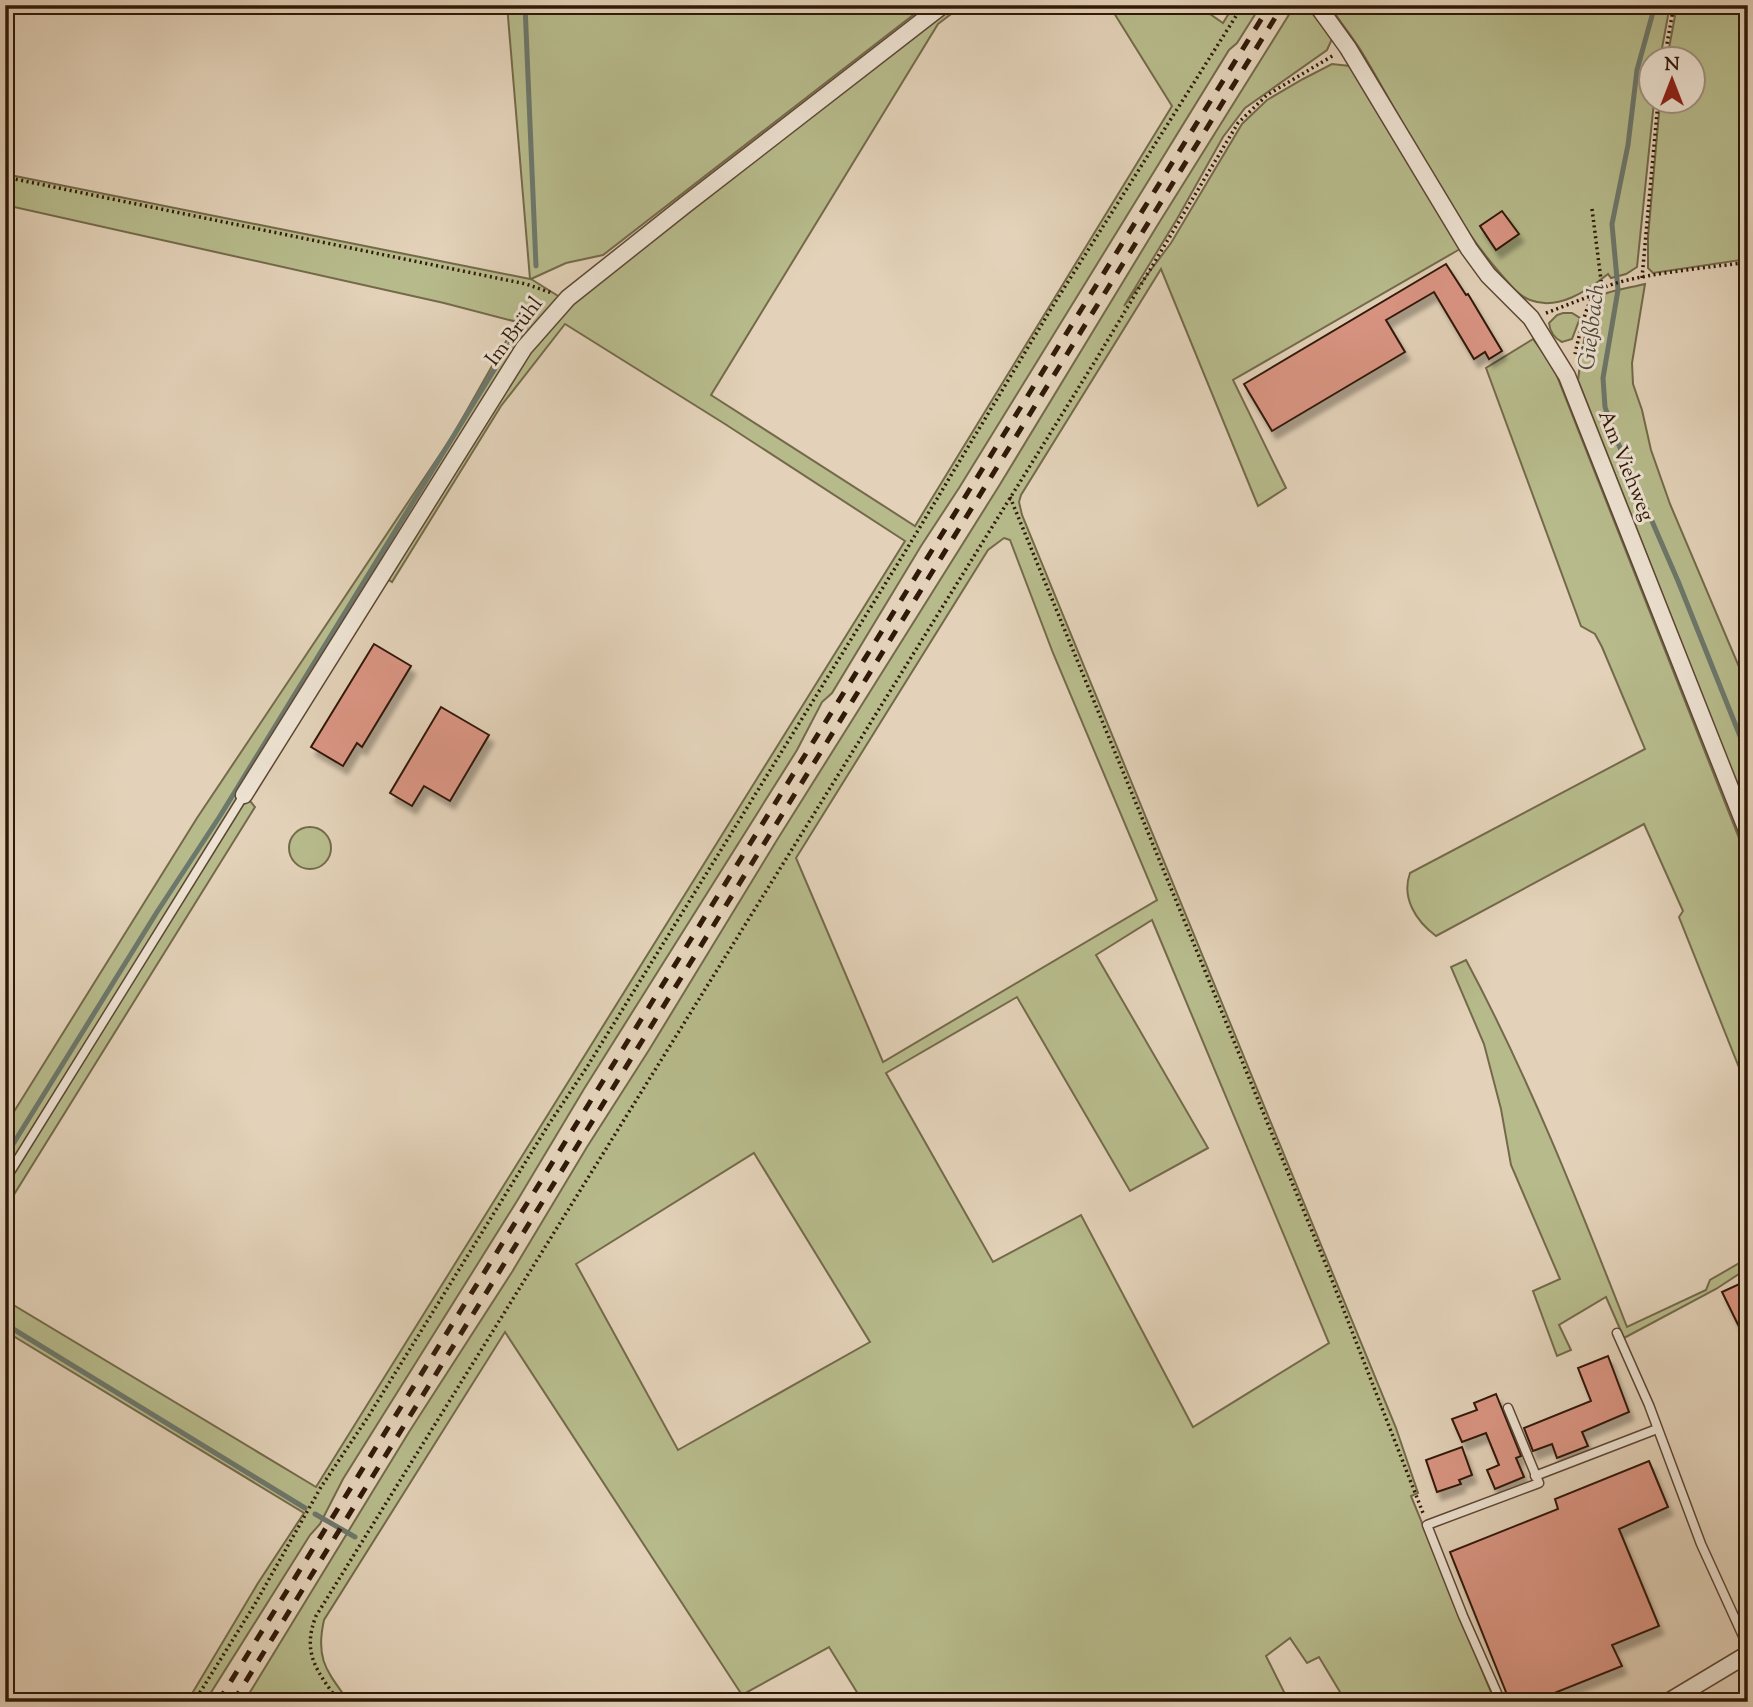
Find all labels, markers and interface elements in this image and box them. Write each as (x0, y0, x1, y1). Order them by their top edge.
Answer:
north arrow (1638, 46, 1708, 116)
text: N (1664, 52, 1680, 79)
water label: Gießbach (1571, 282, 1615, 372)
street label: Im Brühl (479, 291, 551, 373)
street label: Am Viehweg (1589, 406, 1661, 526)

